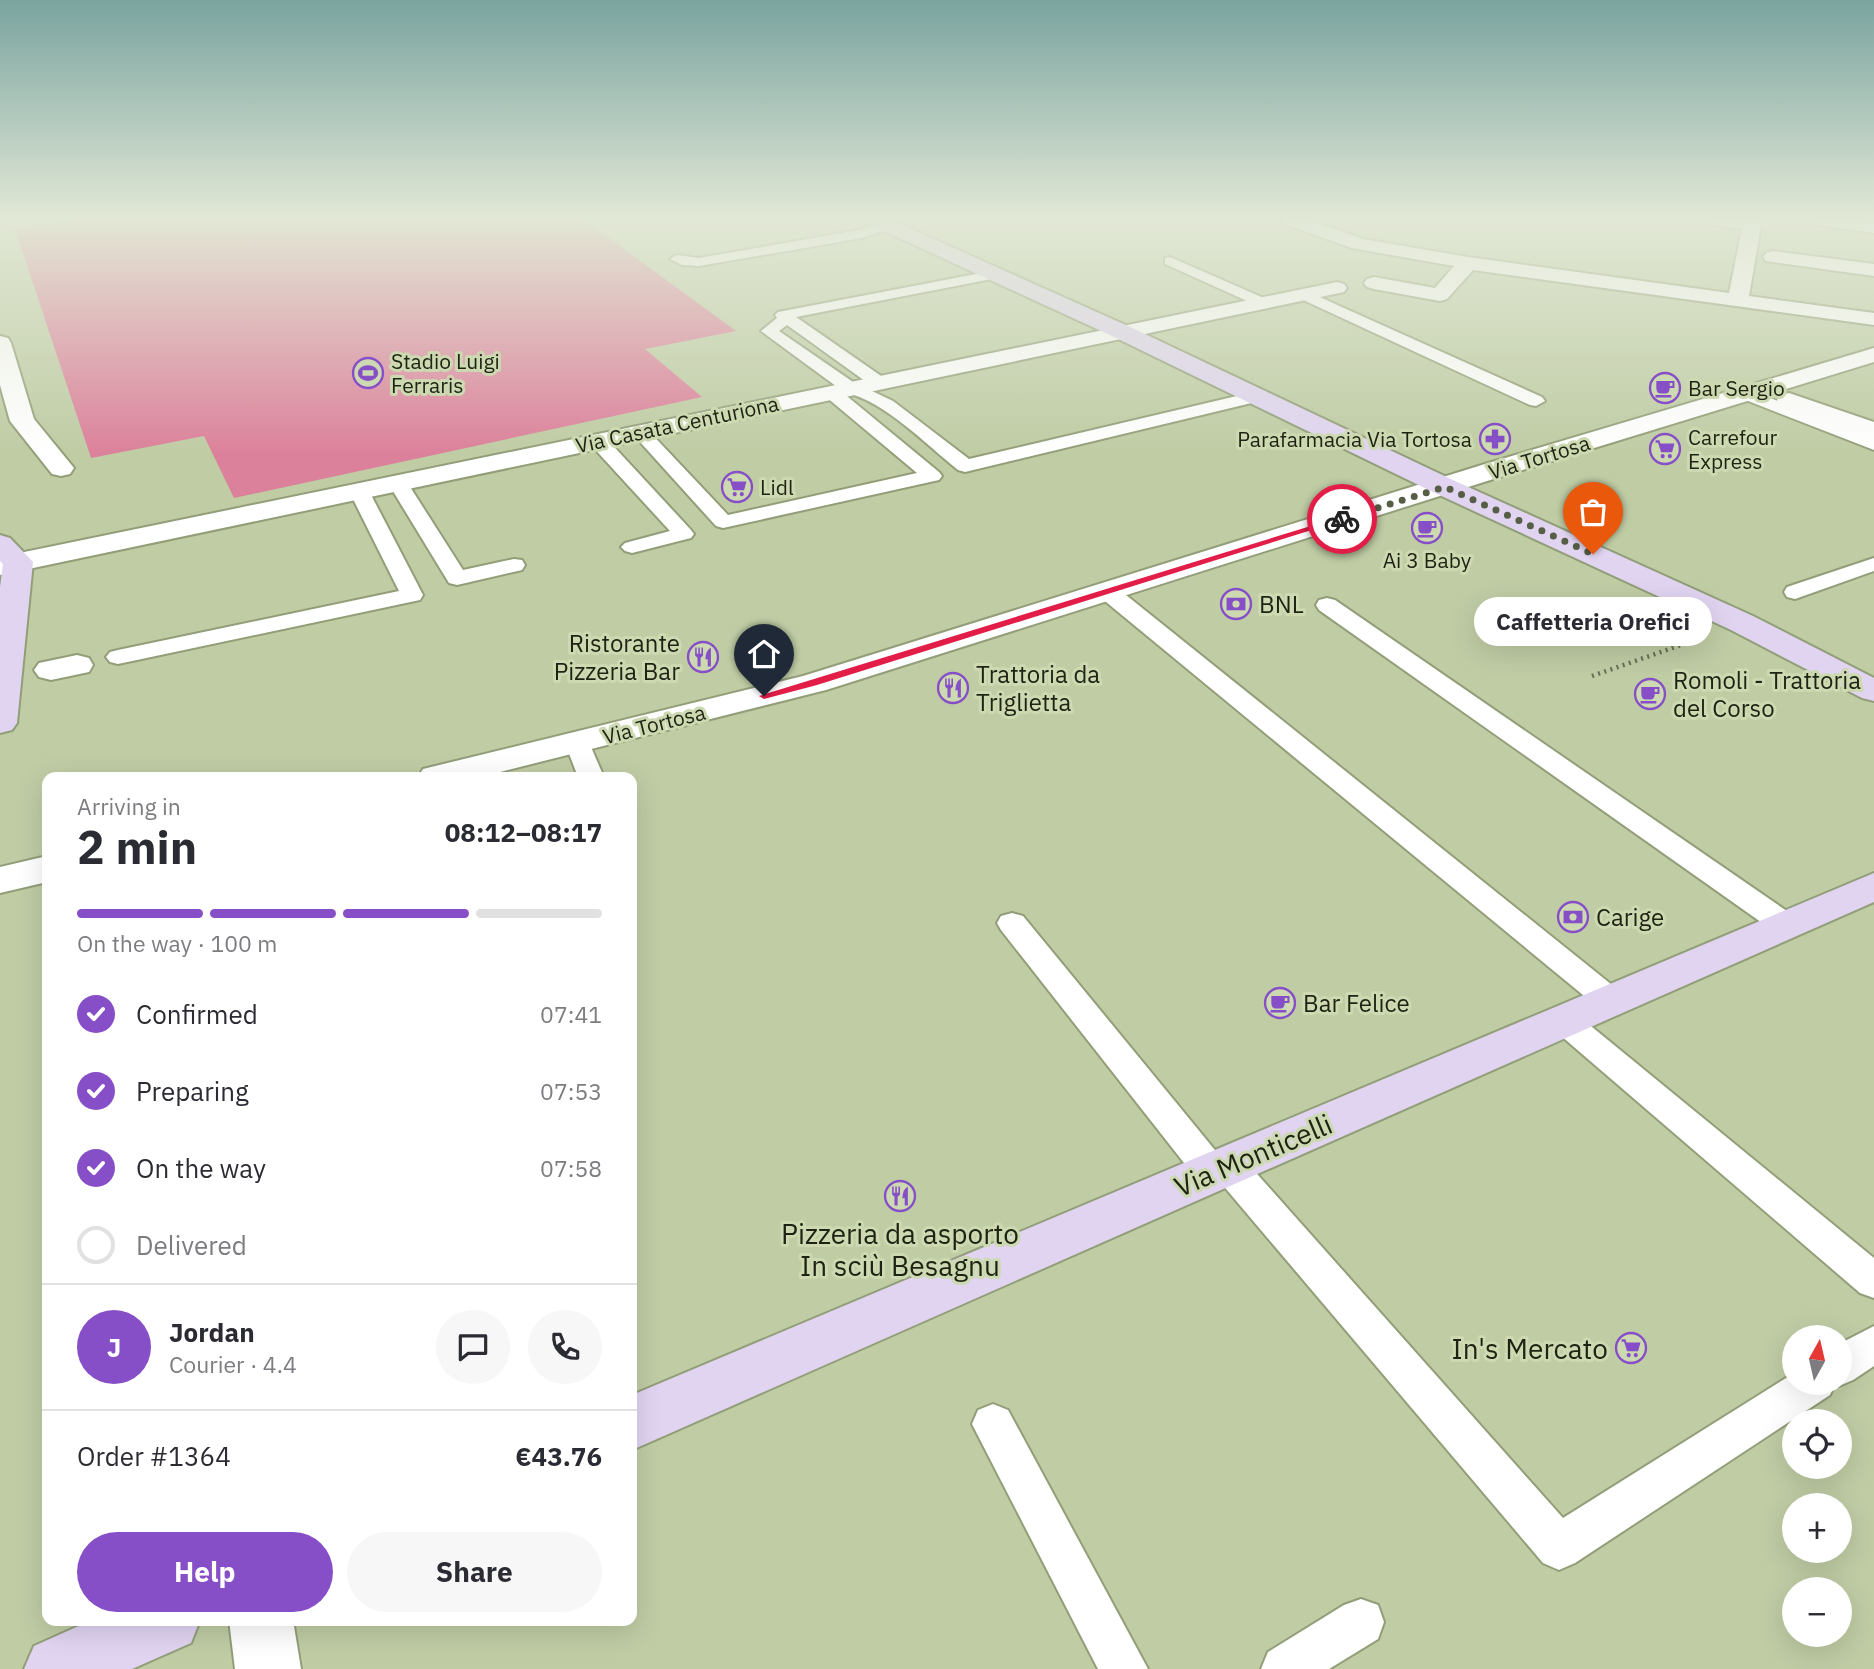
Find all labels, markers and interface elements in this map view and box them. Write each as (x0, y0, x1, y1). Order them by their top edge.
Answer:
place label: Stadio Luigi Ferraris (391, 347, 500, 399)
sports icon: Stadio Luigi Ferraris (351, 356, 385, 390)
cafe icon: Bar Sergio (1648, 371, 1682, 405)
place label: Bar Sergio (1688, 374, 1785, 402)
street label: Via Casata Centuriona (573, 389, 781, 459)
pharmacy icon: Parafarmacia Via Tortosa (1478, 422, 1512, 456)
place label: Carrefour Express (1688, 423, 1778, 475)
place label: Parafarmacia Via Tortosa (1237, 425, 1472, 453)
street label: Via Tortosa (1485, 428, 1593, 486)
supermarket icon: Carrefour Express (1648, 432, 1682, 466)
supermarket icon: Lidl (720, 470, 754, 504)
place label: Lidl (760, 473, 794, 501)
pin (1563, 482, 1623, 554)
courier (1307, 484, 1377, 554)
icon: bag (1574, 493, 1612, 531)
icon: bike (1323, 500, 1361, 538)
cafe icon: Ai 3 Baby (1410, 511, 1444, 545)
place label: Ai 3 Baby (1383, 546, 1472, 574)
bank icon: BNL (1219, 587, 1253, 621)
place label: BNL (1259, 588, 1304, 620)
callout: Caffetteria Orefici (1474, 596, 1712, 645)
text: Caffetteria Orefici (1496, 606, 1690, 636)
pin (734, 624, 794, 696)
place label: Ristorante Pizzeria Bar (554, 627, 680, 687)
icon: home (745, 635, 783, 673)
restaurant icon: Ristorante Pizzeria Bar (686, 640, 720, 674)
place label: Trattoria da Triglietta (976, 658, 1100, 718)
place label: Romoli - Trattoria del Corso (1673, 664, 1861, 724)
restaurant icon: Trattoria da Triglietta (936, 671, 970, 705)
cafe icon: Romoli - Trattoria del Corso (1633, 677, 1667, 711)
street label: Via Tortosa (600, 698, 708, 750)
text: Arriving in (77, 791, 181, 821)
text: 08:12–08:17 (445, 815, 602, 849)
text: 2 min (77, 817, 197, 877)
bank icon: Carige (1556, 900, 1590, 934)
place label: Carige (1596, 901, 1664, 933)
text: On the way · 100 m (77, 928, 277, 958)
cafe icon: Bar Felice (1263, 986, 1297, 1020)
place label: Bar Felice (1303, 987, 1410, 1019)
icon: check (77, 995, 115, 1033)
text: Confirmed (136, 997, 258, 1031)
text: 07:41 (540, 999, 602, 1029)
icon: check (77, 1072, 115, 1110)
text: Preparing (136, 1074, 249, 1108)
text: 07:53 (540, 1076, 602, 1106)
street label: Via Monticelli (1168, 1105, 1338, 1205)
icon: check (77, 1149, 115, 1187)
text: On the way (136, 1151, 266, 1185)
text: 07:58 (540, 1153, 602, 1183)
restaurant icon: Pizzeria da asporto In sciù Besagnu (883, 1179, 917, 1213)
place label: Pizzeria da asporto In sciù Besagnu (781, 1215, 1019, 1284)
text: Delivered (136, 1228, 247, 1262)
button: chat (436, 1310, 510, 1384)
button: phone (528, 1310, 602, 1384)
text: Jordan (169, 1315, 255, 1349)
north arrow (1782, 1325, 1852, 1395)
map controls (1782, 1325, 1852, 1647)
text: J (107, 1330, 121, 1364)
place label: In's Mercato (1452, 1330, 1608, 1367)
supermarket icon: In's Mercato (1614, 1331, 1648, 1365)
text: Courier · 4.4 (169, 1349, 297, 1379)
button: locate (1782, 1409, 1852, 1479)
text: Order #1364 (77, 1439, 231, 1473)
text: €43.76 (515, 1439, 602, 1473)
button: + (1782, 1493, 1852, 1563)
button: Help (77, 1532, 333, 1612)
button: Share (347, 1532, 602, 1612)
button: − (1782, 1577, 1852, 1647)

